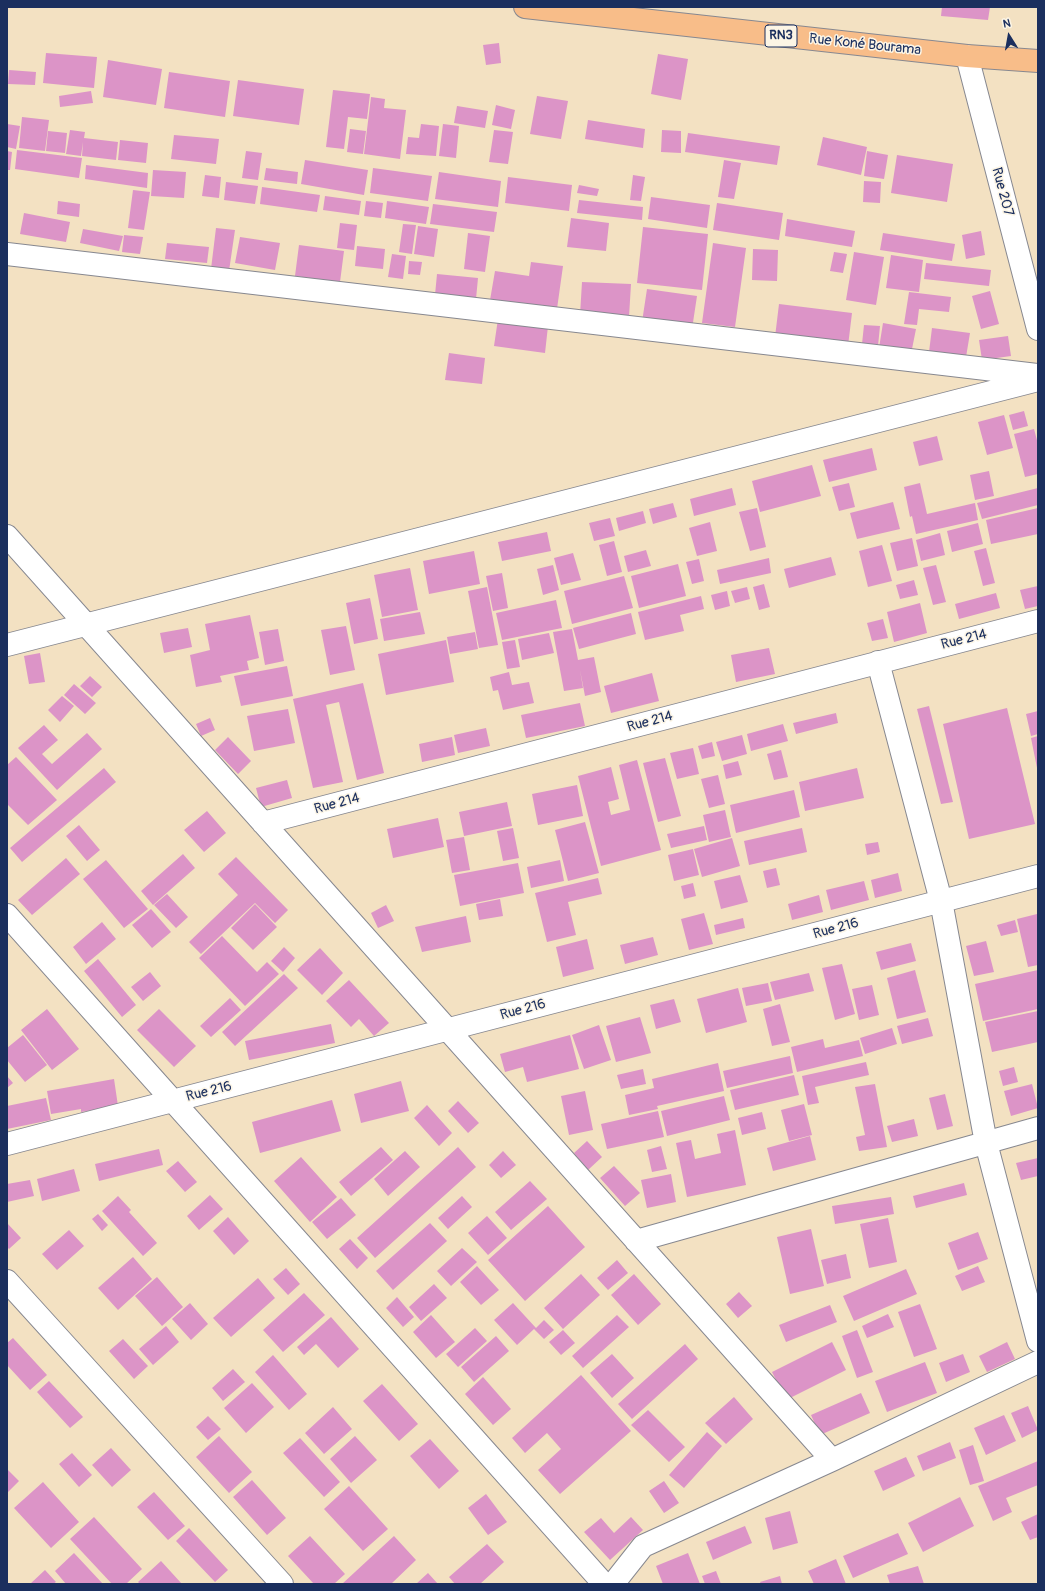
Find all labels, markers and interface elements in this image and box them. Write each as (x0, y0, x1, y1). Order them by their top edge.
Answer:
north arrow (989, 16, 1029, 56)
text: N (1002, 17, 1012, 31)
road number: RN3 (765, 25, 797, 47)
street label: Rue Koné Bourama (808, 31, 922, 59)
street label: Rue 207 (987, 166, 1017, 218)
street label: Rue 214 (939, 626, 989, 654)
street label: Rue 214 (625, 708, 675, 736)
street label: Rue 214 (312, 790, 362, 818)
street label: Rue 216 (811, 915, 861, 943)
street label: Rue 216 (498, 996, 548, 1024)
street label: Rue 216 (184, 1078, 234, 1106)

